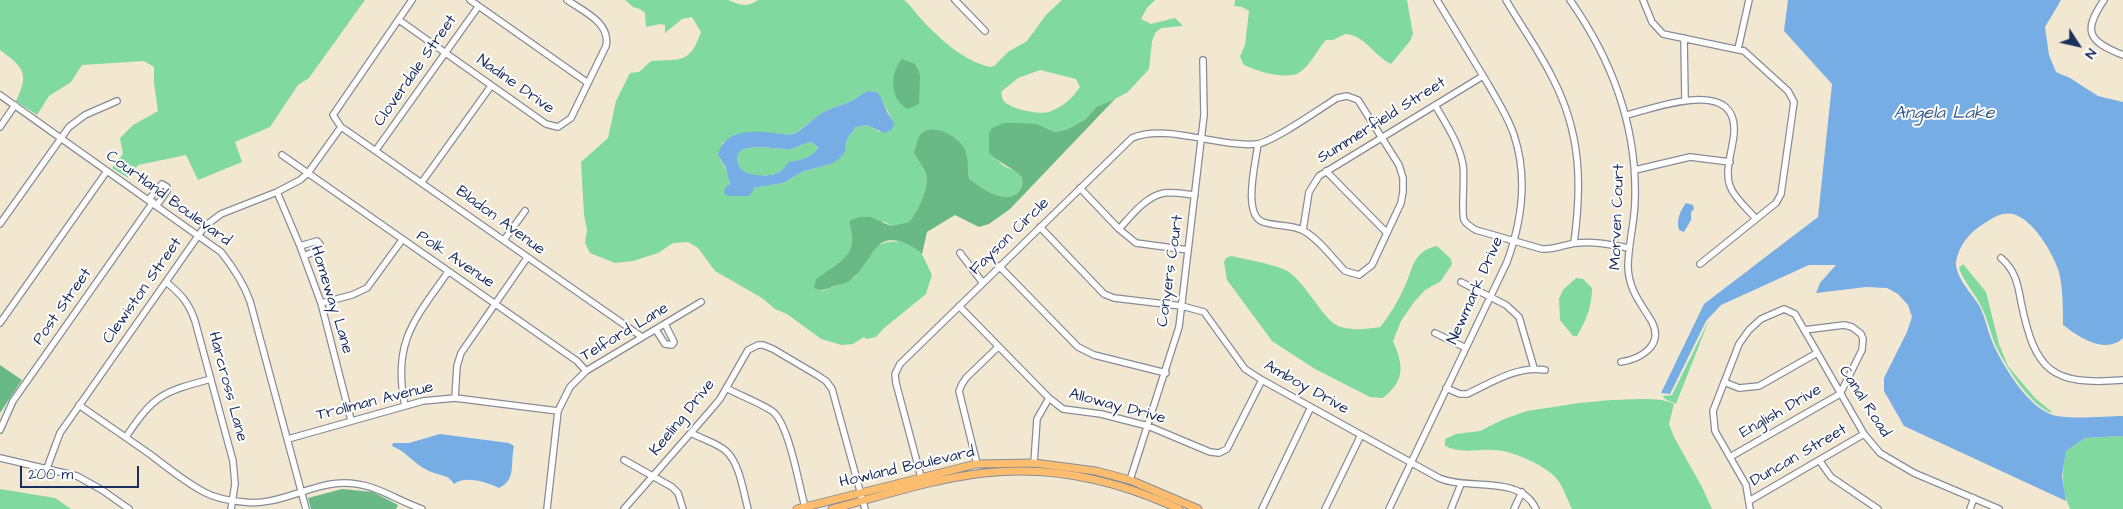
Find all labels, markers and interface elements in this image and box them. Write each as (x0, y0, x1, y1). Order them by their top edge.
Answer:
street label: Cloverdale Street (370, 11, 462, 131)
north arrow (2053, 20, 2103, 70)
text: N (2080, 44, 2101, 63)
street label: Nadine Drive (472, 51, 558, 119)
street label: Summerfield Street (1314, 74, 1450, 168)
water label: Angela Lake (1893, 103, 1995, 125)
street label: Courtland Boulevard (102, 147, 234, 251)
street label: Morven Court (1607, 164, 1629, 270)
street label: Bladon Avenue (452, 182, 548, 260)
street label: Fayson Circle (966, 194, 1054, 280)
street label: Conyers Court (1154, 214, 1188, 328)
street label: Polk Avenue (412, 227, 498, 293)
street label: Clewiston Street (99, 234, 187, 348)
street label: Newmark Drive (1444, 234, 1508, 348)
street label: Homeway Lane (305, 244, 357, 356)
street label: Post Street (29, 265, 97, 349)
street label: Telford Lane (578, 299, 672, 367)
street label: Harcross Lane (203, 330, 251, 444)
street label: Amboy Drive (1260, 357, 1352, 419)
street label: Canal Road (1834, 363, 1894, 441)
street label: Keeling Drive (646, 376, 720, 460)
street label: Trollman Avenue (315, 378, 435, 426)
street label: English Drive (1737, 381, 1825, 443)
street label: Alloway Drive (1067, 385, 1167, 429)
street label: Duncan Street (1747, 421, 1851, 491)
street label: Howland Boulevard (838, 443, 976, 493)
scale bar (22, 456, 141, 488)
text: 200 m (28, 464, 73, 485)

